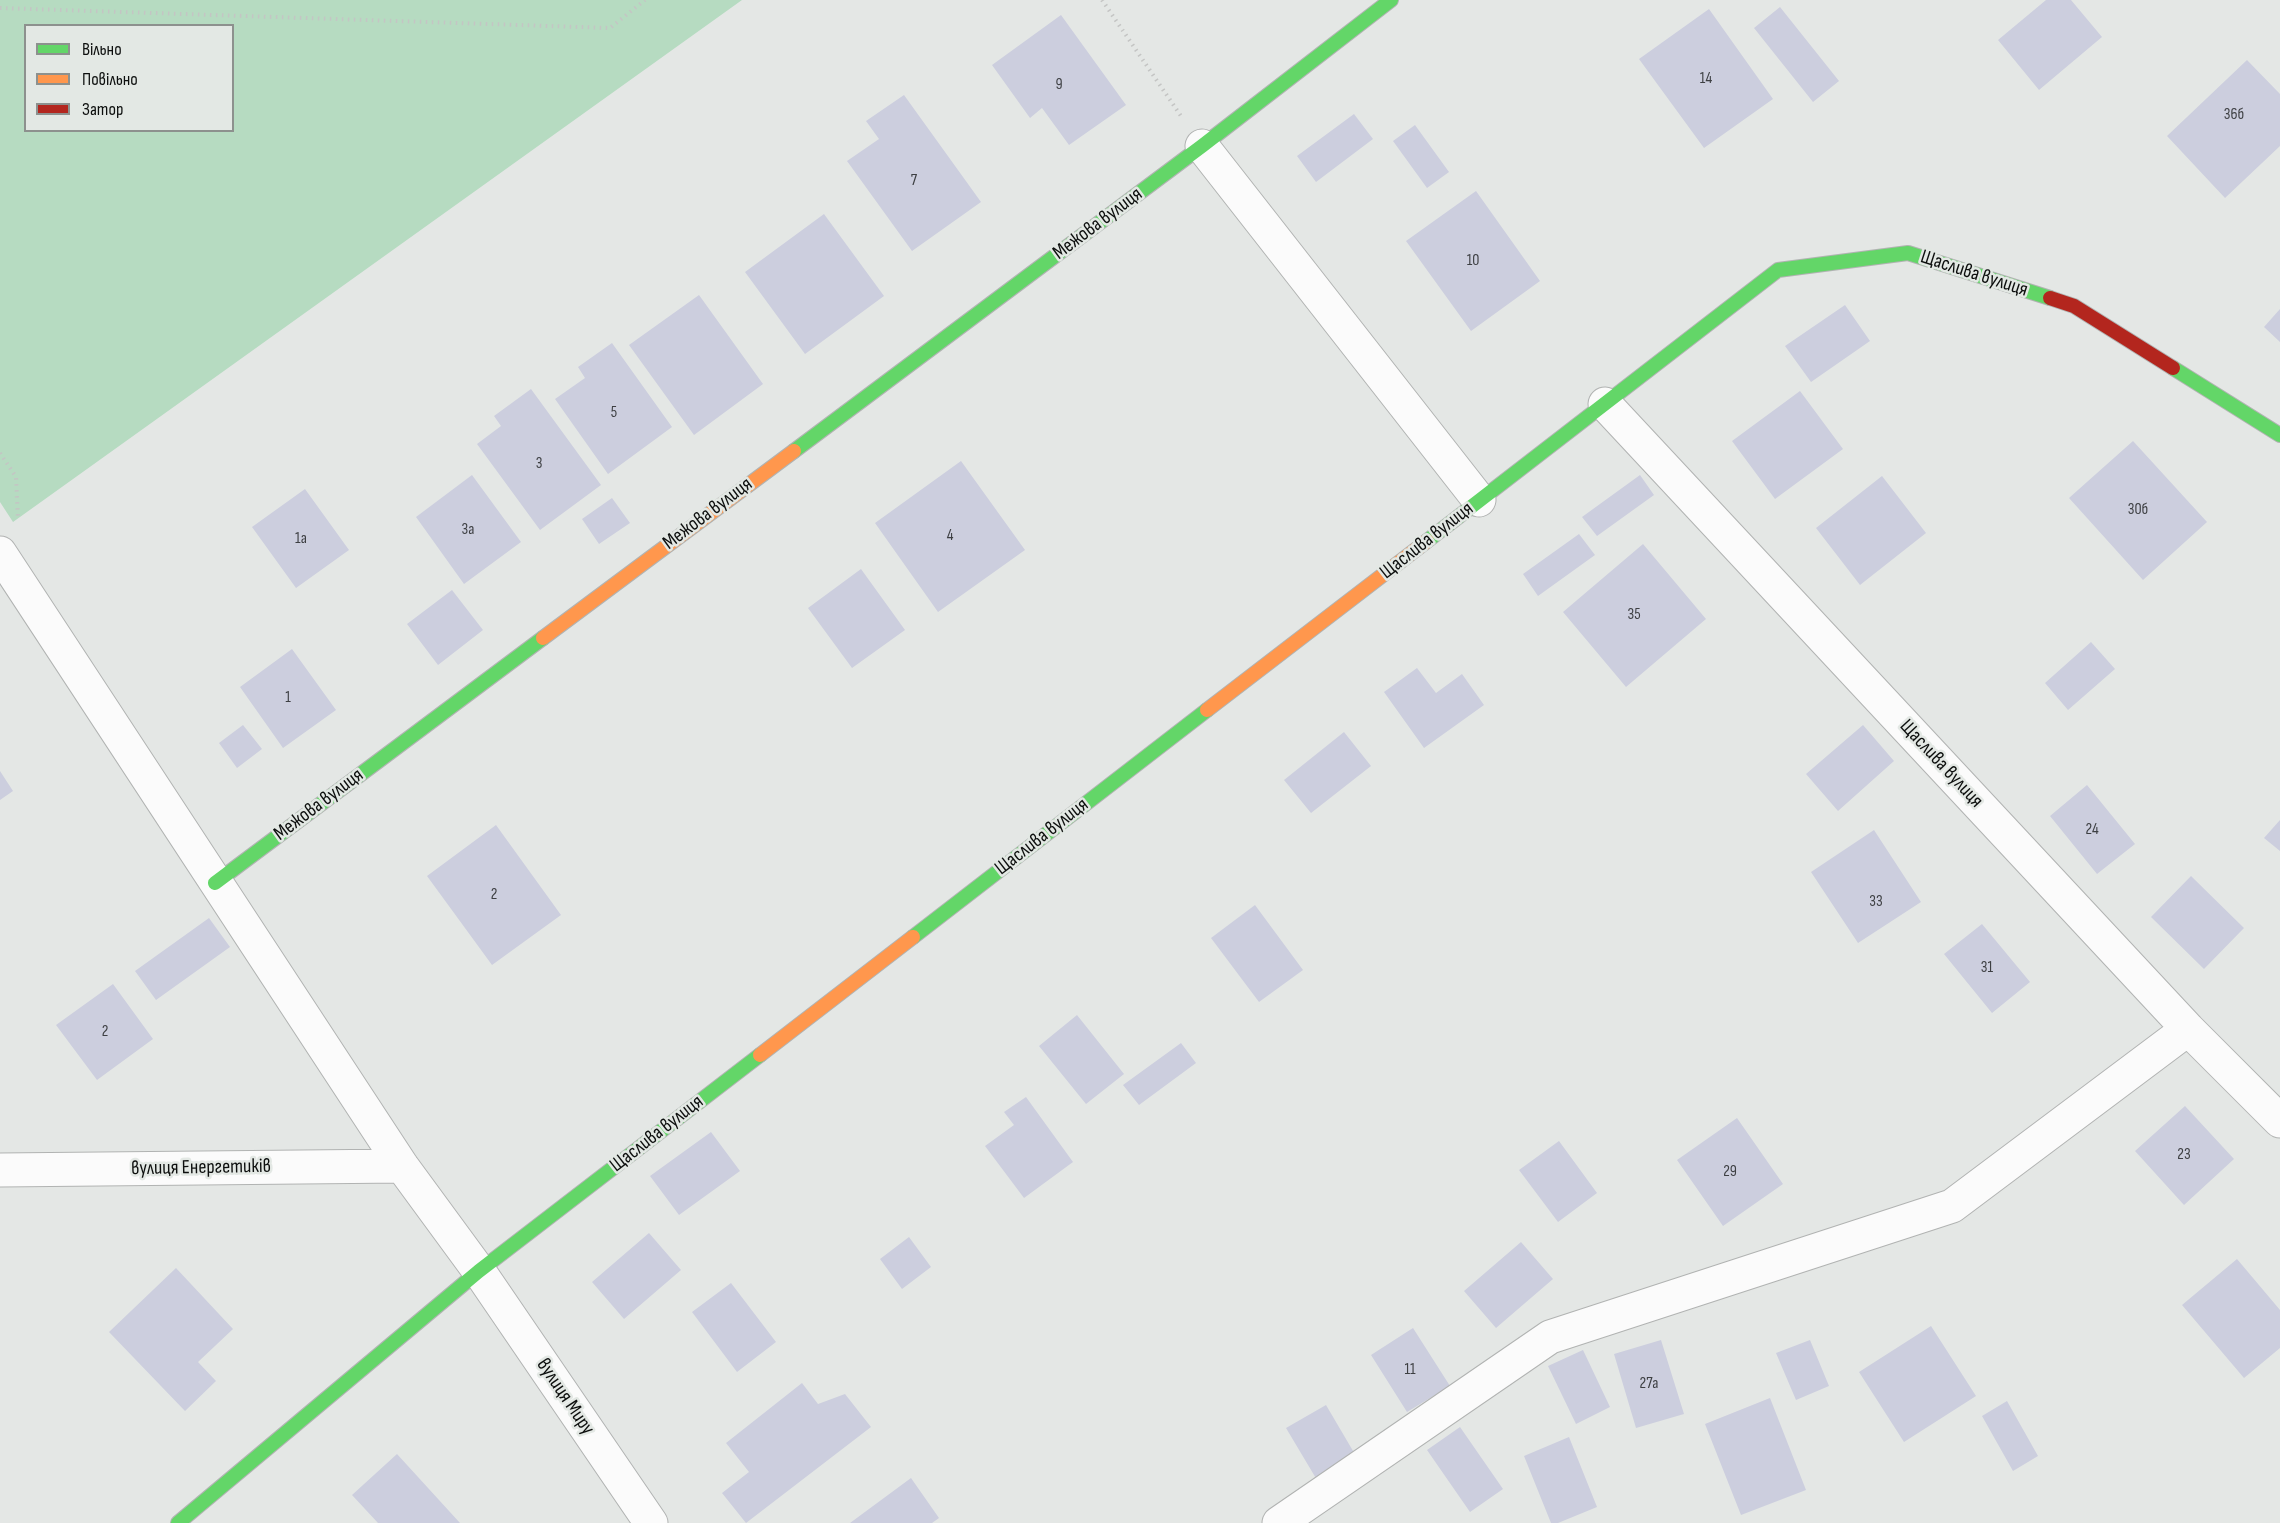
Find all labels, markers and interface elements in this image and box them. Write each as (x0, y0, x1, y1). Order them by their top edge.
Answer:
legend (24, 24, 234, 132)
text: Вільно (82, 39, 122, 60)
text: Повільно (82, 69, 138, 90)
house number: 14 (1700, 69, 1712, 89)
house number: 9 (1055, 75, 1063, 95)
text: Затор (82, 99, 123, 120)
house number: 36б (2224, 105, 2244, 125)
house number: 7 (911, 171, 917, 191)
street label: Межова вулиця (1049, 183, 1147, 265)
street label: Щаслива вулиця (1917, 245, 2031, 303)
house number: 10 (1467, 251, 1479, 271)
house number: 5 (611, 403, 617, 423)
house number: 3 (536, 454, 542, 474)
street label: Межова вулиця (659, 473, 757, 555)
street label: Щаслива вулиця (1376, 497, 1478, 585)
house number: 30б (2128, 500, 2148, 520)
house number: 3а (462, 520, 474, 540)
house number: 4 (947, 526, 953, 546)
house number: 1а (295, 529, 307, 549)
house number: 35 (1627, 605, 1641, 625)
house number: 1 (285, 688, 291, 708)
street label: Щаслива вулиця (1894, 715, 1988, 813)
street label: Межова вулиця (270, 764, 368, 846)
street label: Щаслива вулиця (991, 793, 1093, 881)
house number: 24 (2085, 820, 2099, 840)
house number: 2 (491, 885, 497, 905)
house number: 33 (1869, 892, 1883, 912)
house number: 31 (1981, 958, 1993, 978)
house number: 2 (102, 1022, 108, 1042)
street label: Щаслива вулиця (606, 1090, 708, 1178)
house number: 23 (2177, 1145, 2191, 1165)
street label: вулиця Енергетиків (131, 1155, 271, 1181)
house number: 29 (1723, 1162, 1737, 1182)
street label: вулиця Миру (531, 1354, 599, 1440)
house number: 11 (1404, 1360, 1416, 1380)
house number: 27a (1640, 1374, 1658, 1394)

